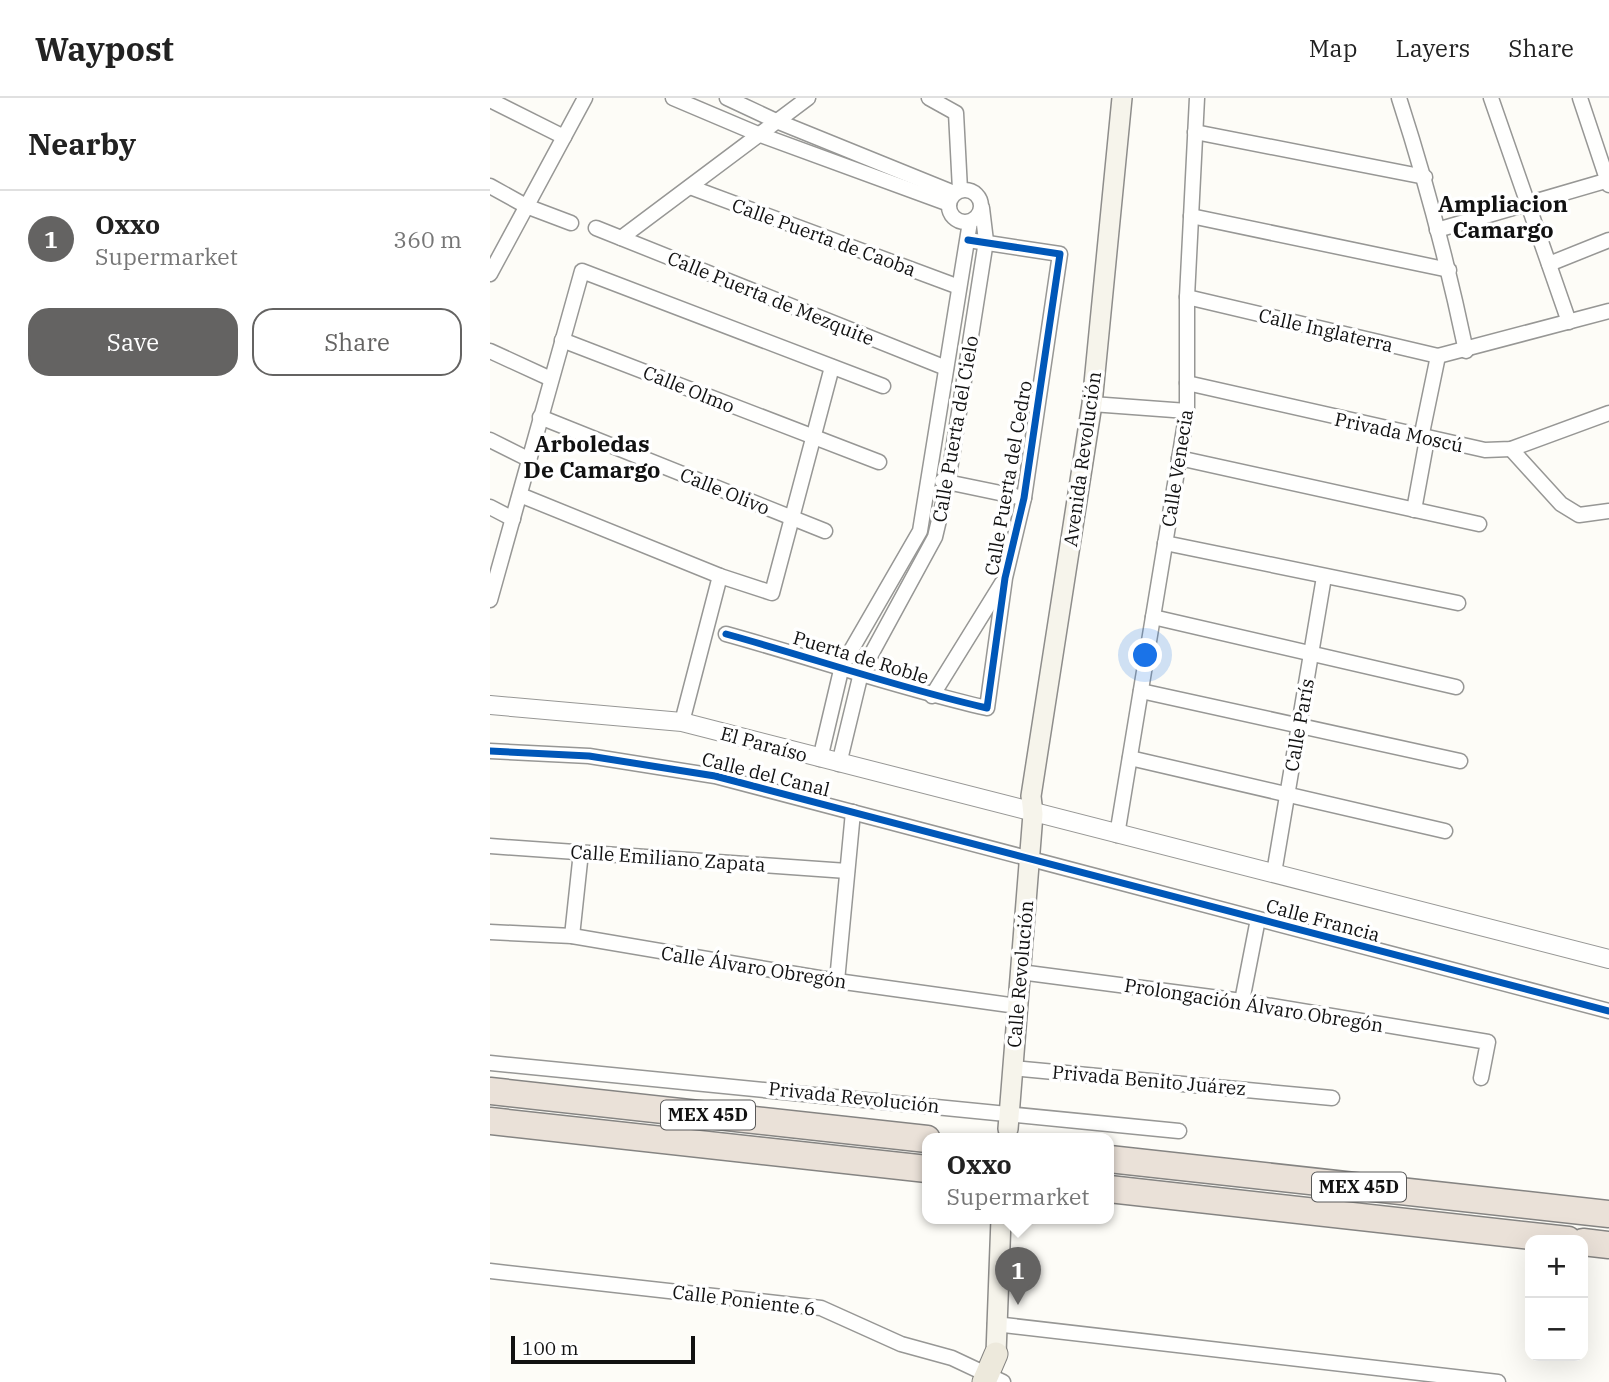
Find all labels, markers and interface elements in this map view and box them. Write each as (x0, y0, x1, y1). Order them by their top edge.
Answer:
text: Waypost (35, 27, 174, 70)
text: Map (1309, 32, 1357, 64)
text: Layers (1395, 32, 1470, 64)
text: Share (1508, 32, 1574, 64)
text: Nearby (28, 124, 136, 163)
district label: Ampliacion Camargo (1438, 188, 1568, 244)
street label: Calle Puerta de Caoba (729, 193, 919, 281)
text: Oxxo (95, 207, 160, 241)
text: 1 (44, 224, 58, 254)
text: 360 m (393, 224, 462, 254)
text: Supermarket (95, 241, 238, 271)
street label: Calle Puerta de Mezquite (664, 246, 878, 350)
street label: Calle Inglaterra (1256, 303, 1396, 357)
button: Save (28, 308, 238, 376)
button: Share (252, 308, 462, 376)
street label: Calle Puerta del Cielo (927, 334, 983, 524)
street label: Calle Olmo (640, 360, 738, 418)
street label: Avenida Revolución (1058, 370, 1106, 548)
street label: Calle Puerta del Cedro (979, 379, 1037, 577)
street label: Calle Venecia (1156, 407, 1198, 529)
street label: Privada Moscú (1333, 407, 1466, 457)
district label: Arboledas De Camargo (524, 428, 660, 484)
street label: Calle Olivo (677, 462, 773, 520)
street label: Puerta de Roble (790, 625, 932, 689)
your location (1128, 638, 1162, 672)
street label: Calle París (1279, 677, 1319, 773)
street label: El Paraíso (718, 721, 810, 767)
street label: Calle del Canal (699, 746, 833, 802)
street label: Calle Emiliano Zapata (570, 839, 766, 877)
street label: Calle Francia (1263, 893, 1383, 947)
street label: Calle Revolución (1002, 899, 1038, 1049)
street label: Calle Álvaro Obregón (660, 940, 848, 994)
street label: Prolongación Álvaro Obregón (1123, 973, 1385, 1037)
street label: Privada Benito Juárez (1051, 1060, 1247, 1100)
street label: Privada Revolución (767, 1076, 941, 1118)
road number: MEX 45D (661, 1100, 755, 1130)
popup (922, 1133, 1114, 1224)
text: Oxxo (947, 1147, 1012, 1181)
road number: MEX 45D (1312, 1172, 1406, 1202)
text: Supermarket (947, 1181, 1089, 1211)
map controls (1525, 1235, 1588, 1361)
button: + (1525, 1235, 1588, 1298)
pin: 1 (995, 1247, 1041, 1305)
street label: Calle Poniente 6 (671, 1279, 817, 1321)
button: − (1525, 1298, 1588, 1361)
scale bar (511, 1333, 695, 1365)
text: 100 m (522, 1336, 579, 1360)

